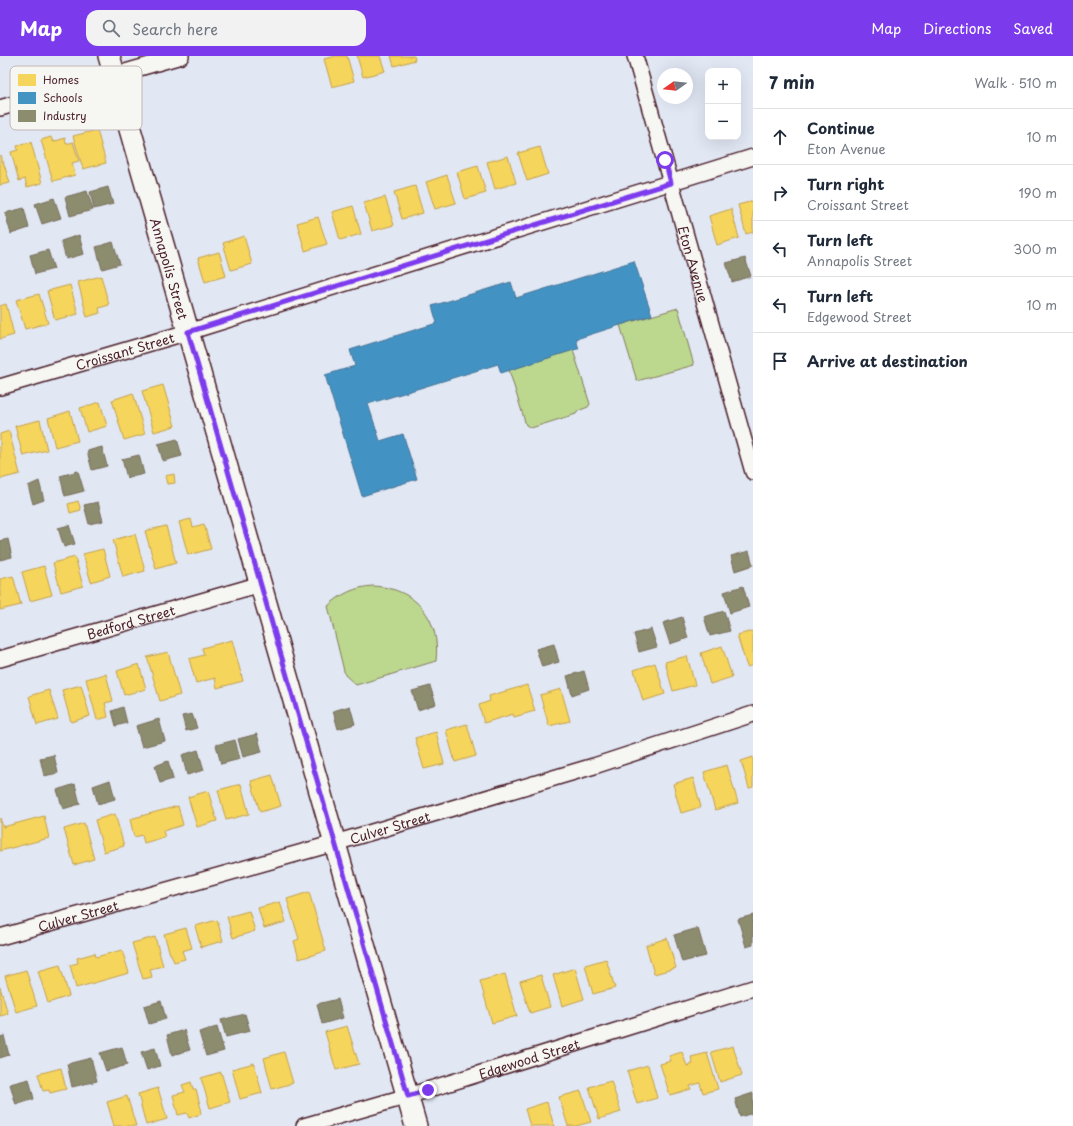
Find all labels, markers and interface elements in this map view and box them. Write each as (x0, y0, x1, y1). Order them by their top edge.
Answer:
search box (86, 10, 366, 46)
text: Map (20, 14, 62, 42)
icon: search (100, 17, 122, 39)
text: Search here (132, 17, 218, 40)
text: Map (871, 18, 901, 39)
text: Directions (923, 18, 991, 39)
text: Saved (1013, 18, 1053, 39)
legend (10, 66, 142, 130)
north arrow (657, 68, 693, 104)
map controls (705, 68, 741, 140)
button: + (705, 68, 741, 104)
text: 7 min (769, 69, 815, 95)
text: Homes (43, 71, 79, 88)
text: Walk · 510 m (974, 73, 1057, 92)
text: Schools (43, 89, 83, 106)
button: − (705, 104, 741, 140)
text: Industry (43, 107, 87, 124)
text: Continue (807, 116, 875, 139)
icon: ahead (769, 126, 791, 148)
text: 10 m (1027, 127, 1057, 146)
text: Eton Avenue (807, 139, 886, 158)
route start (656, 151, 674, 169)
text: Turn right (807, 172, 884, 195)
icon: right (769, 182, 791, 204)
text: 190 m (1018, 183, 1057, 202)
text: Croissant Street (807, 195, 909, 214)
street label: Annapolis Street (146, 215, 194, 322)
street label: Eton Avenue (674, 223, 714, 304)
text: Turn left (807, 228, 873, 251)
icon: left (769, 238, 791, 260)
text: 300 m (1013, 239, 1057, 258)
text: Annapolis Street (807, 251, 912, 270)
text: Turn left (807, 284, 873, 307)
icon: left (769, 294, 791, 316)
text: 10 m (1027, 295, 1057, 314)
text: Edgewood Street (807, 307, 912, 326)
street label: Croissant Street (73, 327, 176, 374)
text: Arrive at destination (807, 349, 968, 372)
icon: arrive (769, 350, 791, 372)
street label: Bedford Street (84, 600, 177, 643)
street label: Culver Street (347, 806, 432, 848)
street label: Culver Street (36, 895, 120, 935)
street label: Edgewood Street (476, 1033, 582, 1083)
route end (419, 1081, 437, 1099)

